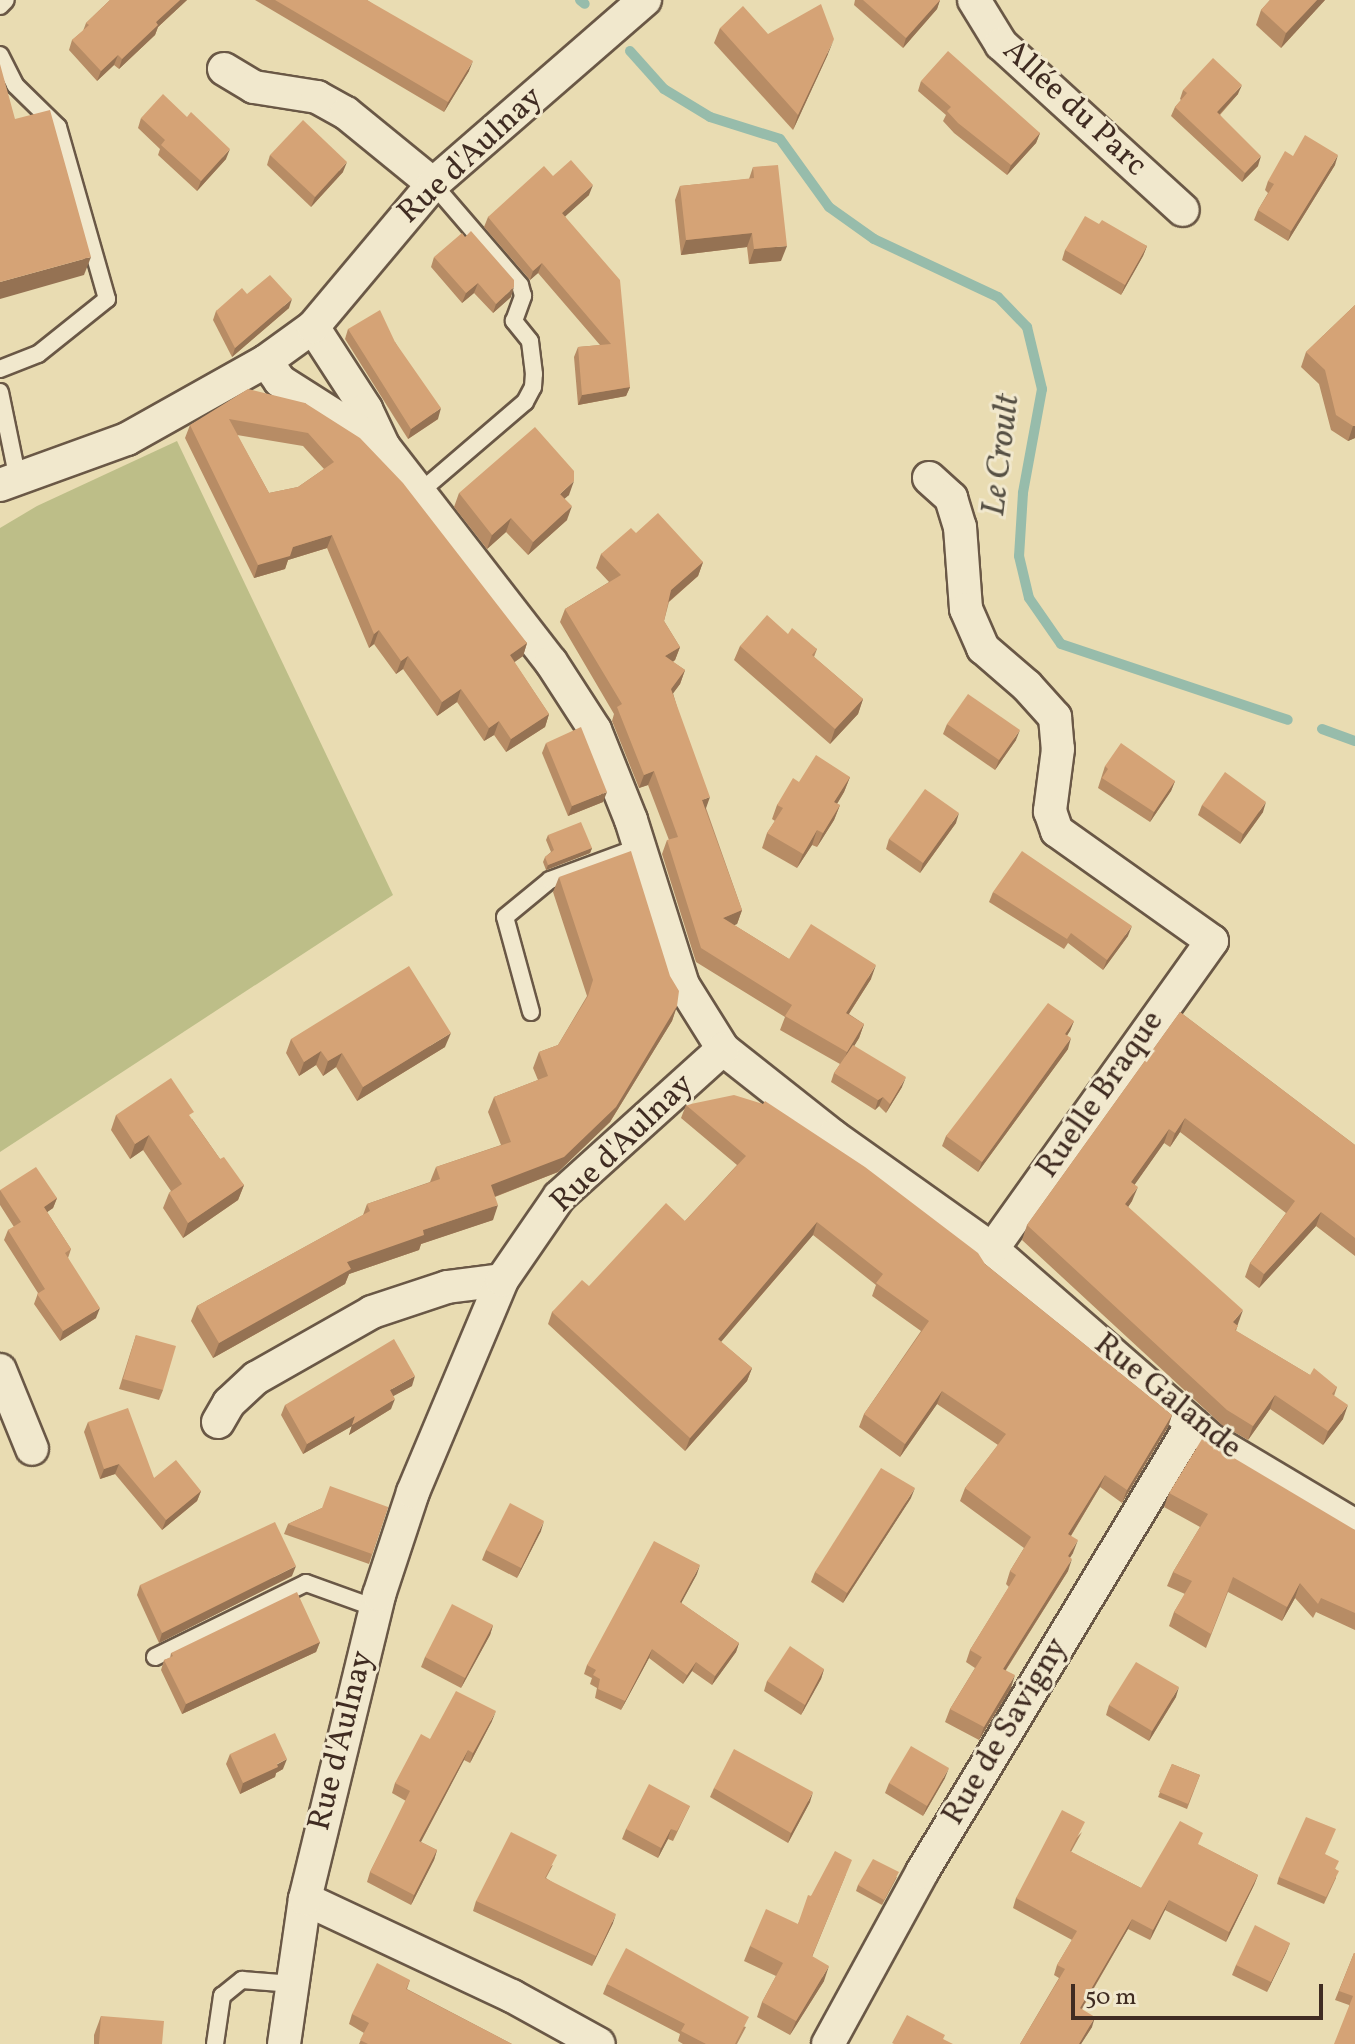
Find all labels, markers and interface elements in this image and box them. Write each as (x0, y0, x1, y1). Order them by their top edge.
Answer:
street label: Allée du Parc (994, 33, 1154, 185)
street label: Rue d'Aulnay (391, 79, 551, 233)
water label: Le Croult (974, 392, 1030, 518)
street label: Ruelle Braque (1029, 1004, 1173, 1186)
street label: Rue d'Aulnay (544, 1066, 702, 1222)
street label: Rue Galande (1085, 1326, 1249, 1468)
street label: Rue de Savigny (935, 1631, 1077, 1833)
street label: Rue d'Aulnay (301, 1647, 383, 1835)
scale bar (1075, 1968, 1327, 2018)
text: 50 m (1085, 1981, 1137, 2015)

